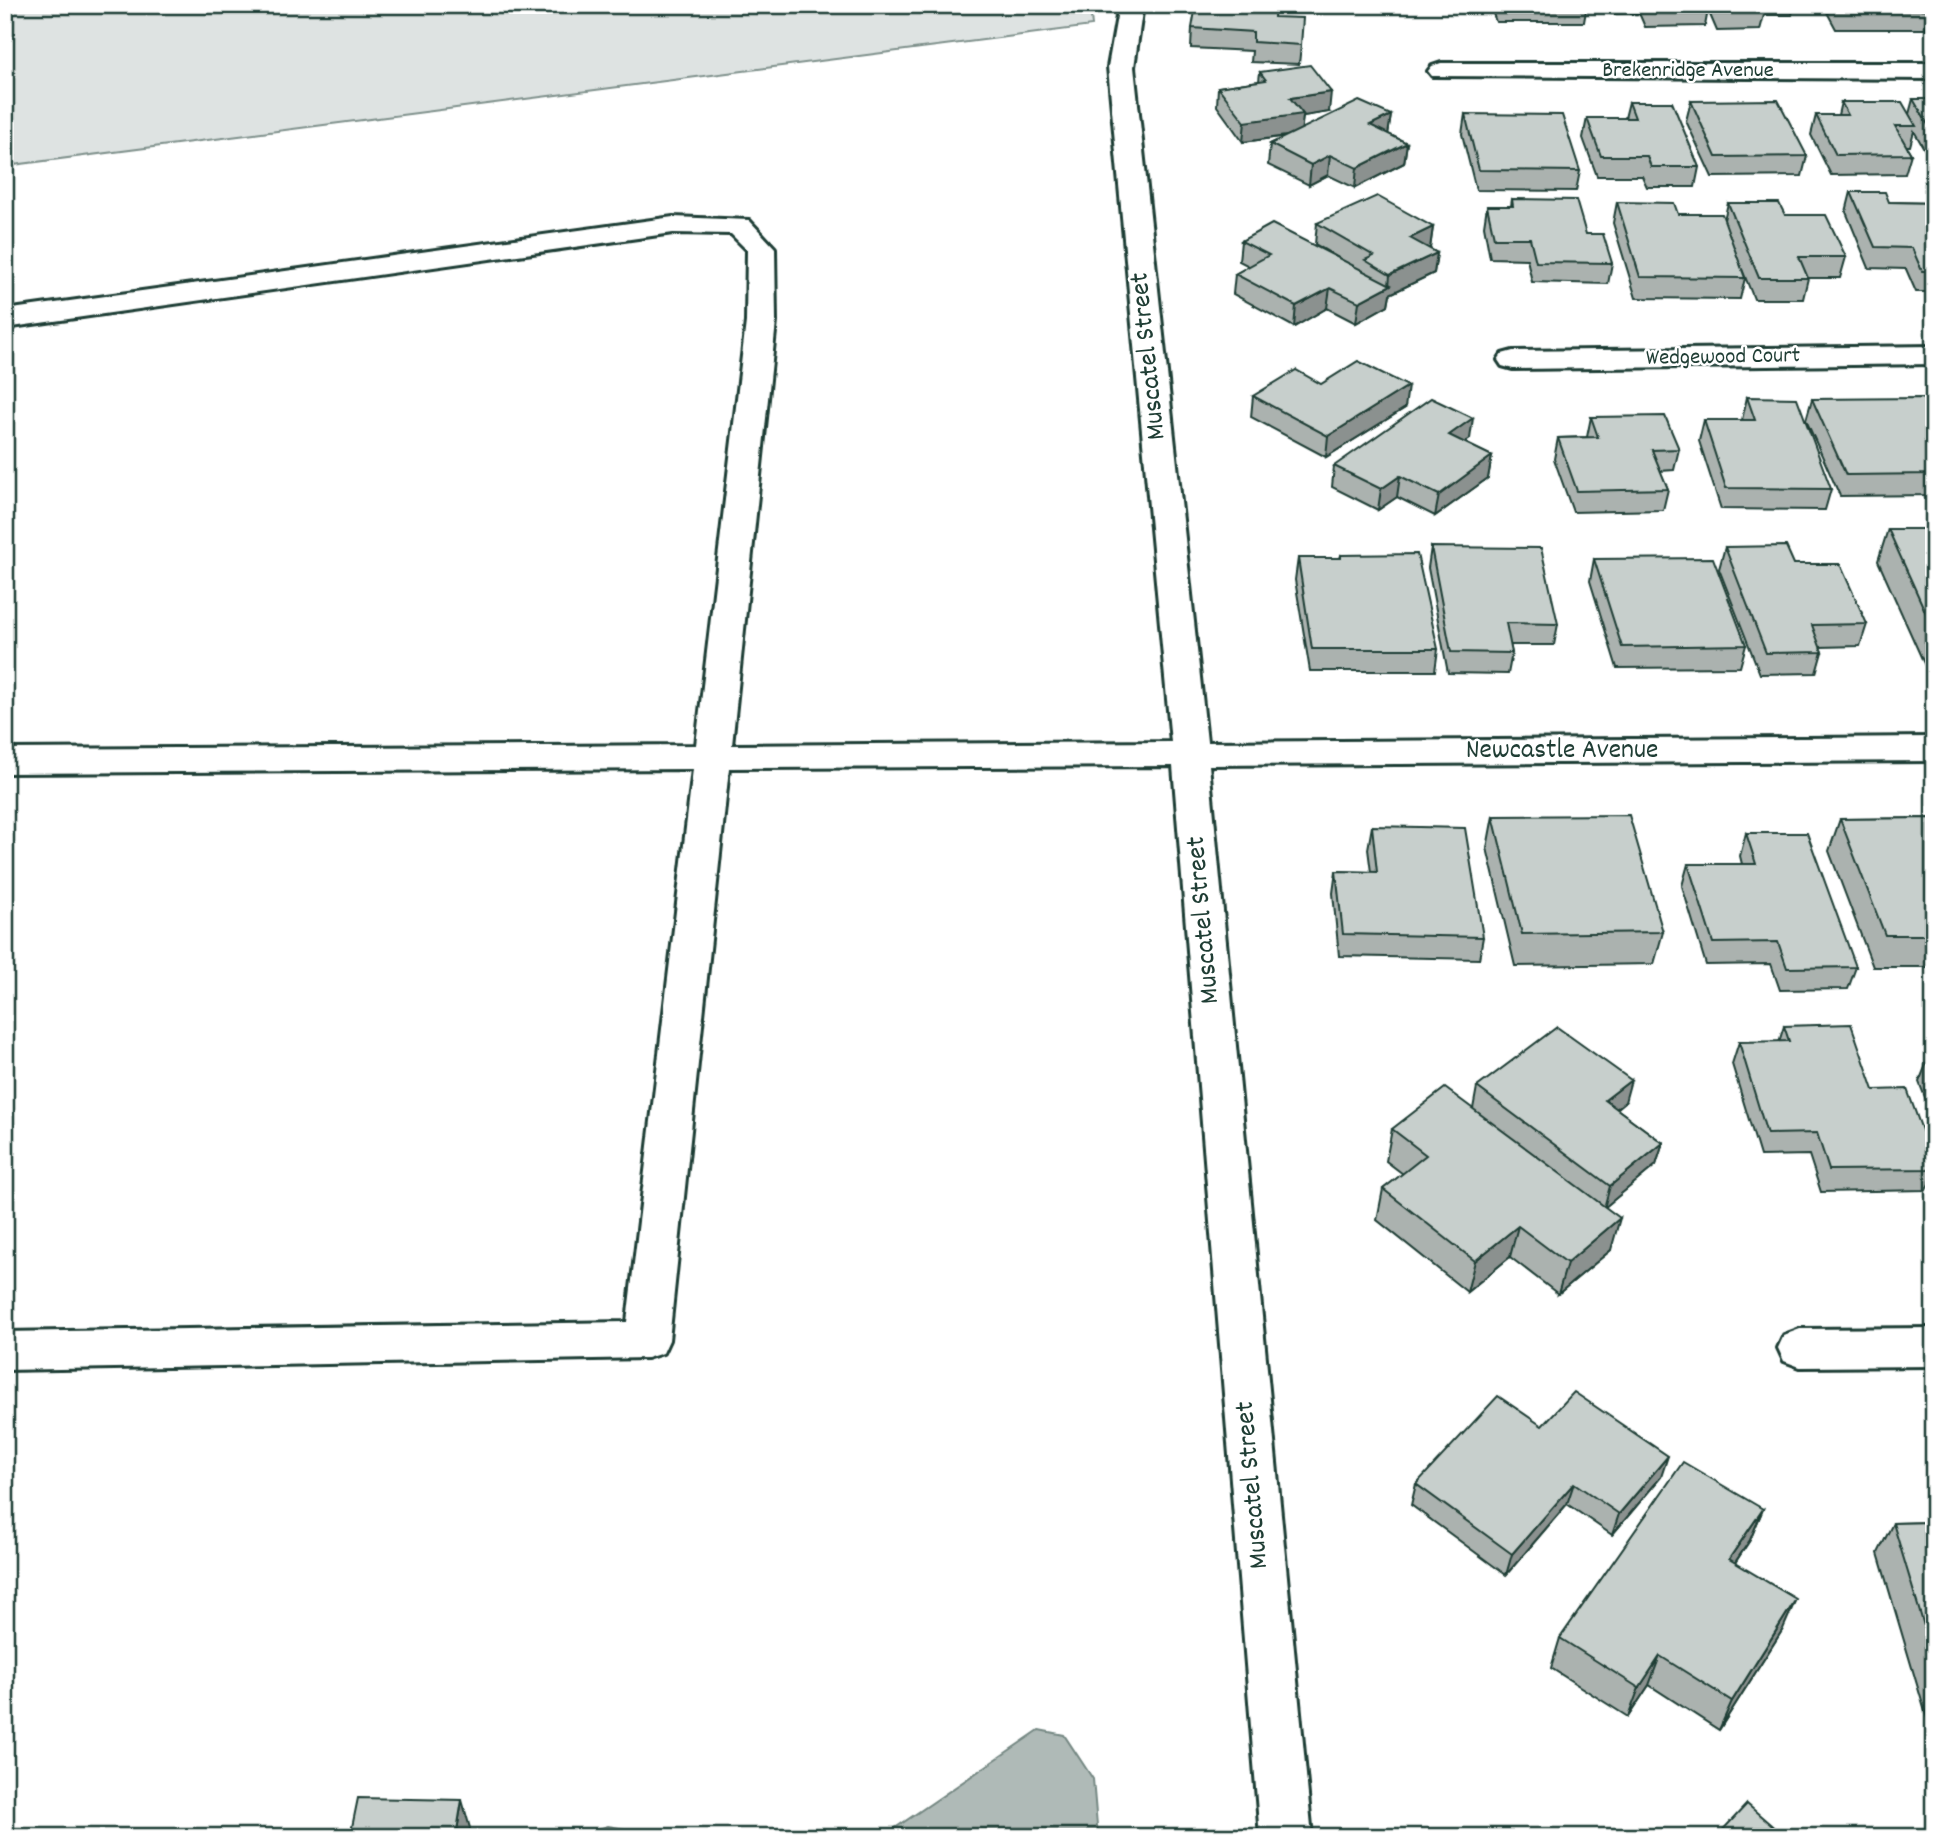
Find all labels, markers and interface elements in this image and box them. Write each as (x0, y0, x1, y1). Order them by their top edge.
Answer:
street label: Brekenridge Avenue (1602, 55, 1774, 88)
street label: Muscatel Street (1121, 270, 1179, 442)
street label: Wedgewood Court (1646, 340, 1800, 376)
street label: Newcastle Avenue (1466, 732, 1658, 772)
street label: Muscatel Street (1178, 834, 1232, 1006)
street label: Muscatel Street (1227, 1399, 1281, 1571)

